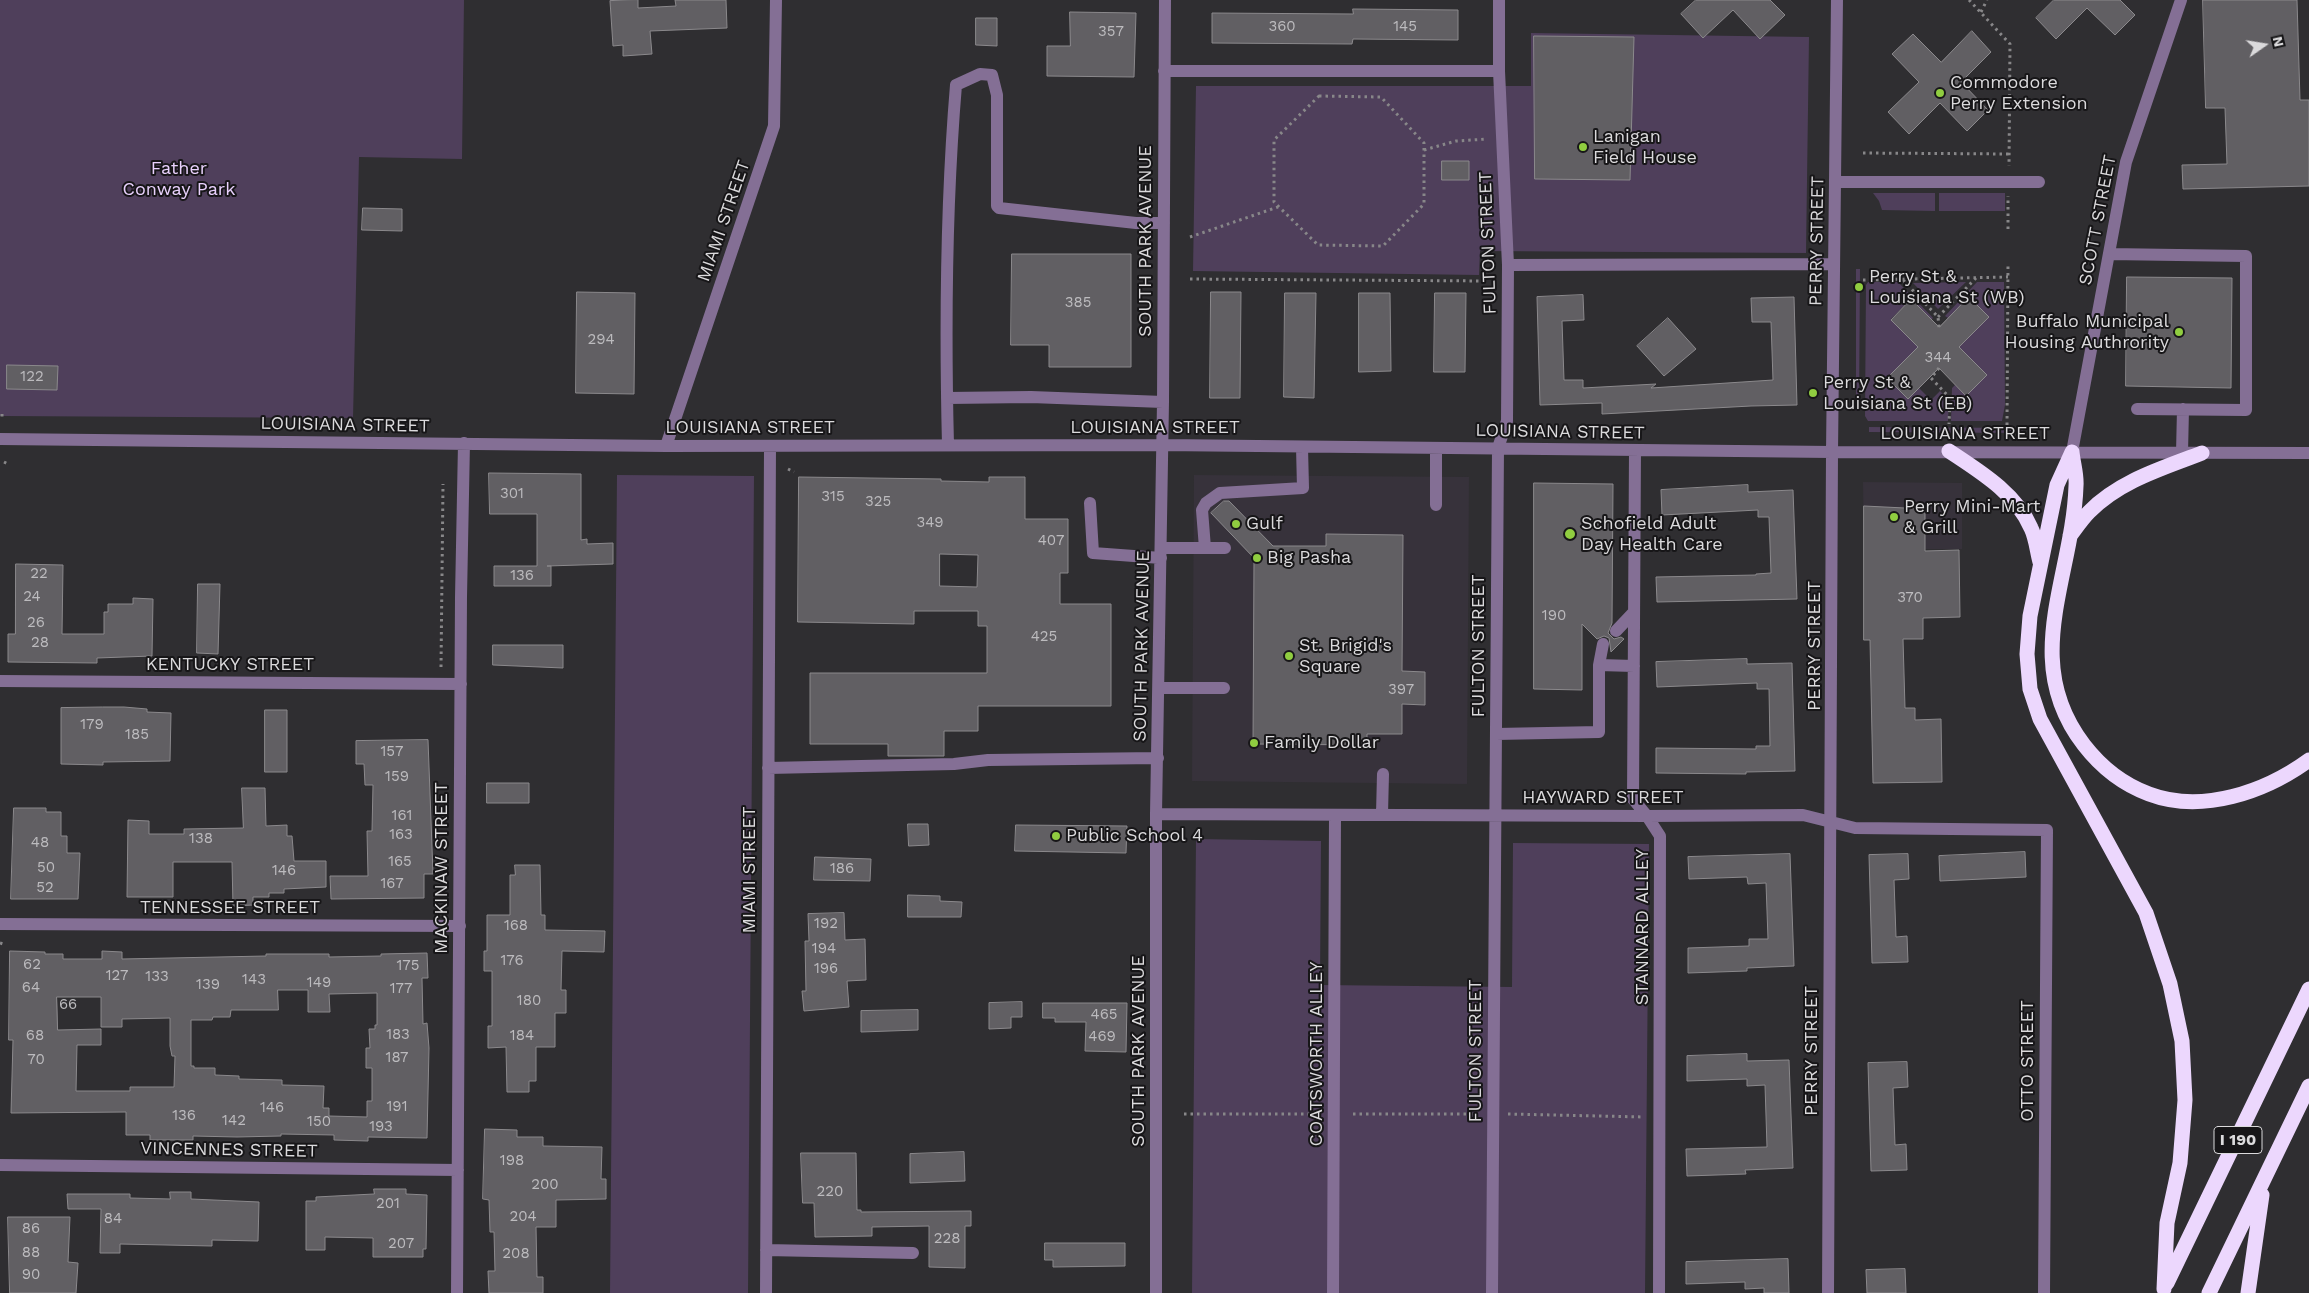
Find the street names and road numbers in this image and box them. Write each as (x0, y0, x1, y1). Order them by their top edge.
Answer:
street label: SOUTH PARK AVENUE (1135, 145, 1157, 337)
street label: SCOTT STREET (2075, 153, 2121, 287)
street label: MIAMI STREET (693, 157, 755, 285)
street label: FULTON STREET (1475, 171, 1501, 315)
street label: PERRY STREET (1805, 176, 1829, 306)
street label: LOUISIANA STREET (260, 413, 430, 437)
street label: LOUISIANA STREET (665, 417, 835, 439)
street label: LOUISIANA STREET (1070, 417, 1240, 439)
street label: LOUISIANA STREET (1475, 420, 1645, 444)
street label: LOUISIANA STREET (1880, 423, 2050, 445)
street label: SOUTH PARK AVENUE (1130, 550, 1154, 742)
street label: FULTON STREET (1468, 574, 1490, 718)
street label: PERRY STREET (1804, 581, 1826, 711)
street label: KENTUCKY STREET (146, 654, 314, 676)
street label: MACKINAW STREET (431, 782, 453, 954)
street label: HAYWARD STREET (1522, 787, 1684, 809)
street label: MIAMI STREET (739, 806, 761, 934)
street label: STANNARD ALLEY (1632, 849, 1654, 1005)
street label: TENNESSEE STREET (140, 897, 320, 919)
street label: SOUTH PARK AVENUE (1128, 955, 1150, 1147)
street label: COATSWORTH ALLEY (1306, 961, 1328, 1147)
street label: FULTON STREET (1465, 979, 1487, 1123)
street label: PERRY STREET (1801, 986, 1823, 1116)
street label: OTTO STREET (2017, 1000, 2039, 1122)
road number: I 190 (2214, 1126, 2262, 1154)
street label: VINCENNES STREET (140, 1138, 318, 1162)

